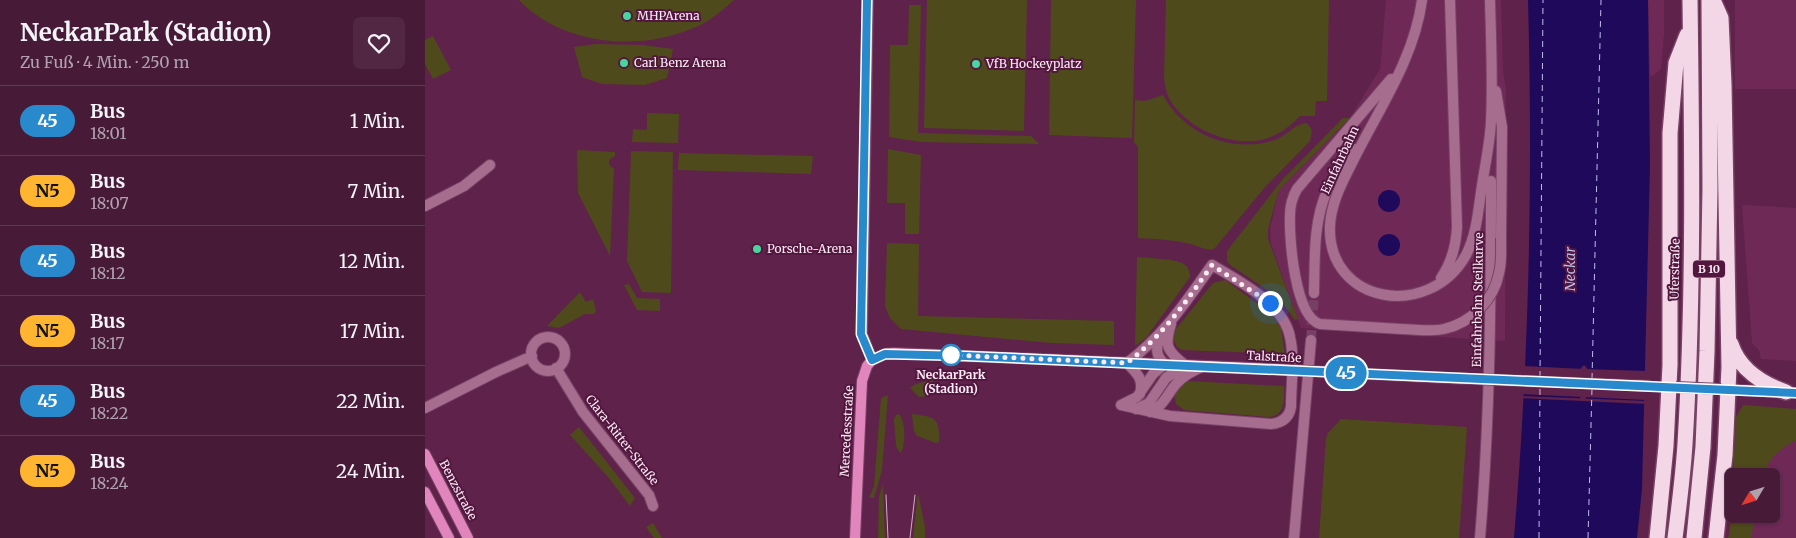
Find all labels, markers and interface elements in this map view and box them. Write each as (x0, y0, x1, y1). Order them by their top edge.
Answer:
place label: MHPArena (637, 8, 700, 23)
marker: MHPArena (621, 10, 633, 22)
text: NeckarPark (Stadion) (20, 17, 272, 48)
button: heart (353, 17, 405, 69)
text: Zu Fuß · 4 Min. · 250 m (20, 52, 189, 72)
place label: Carl Benz Arena (634, 55, 727, 70)
place label: VfB Hockeyplatz (985, 56, 1082, 71)
marker: Carl Benz Arena (618, 57, 630, 69)
marker: VfB Hockeyplatz (970, 58, 982, 70)
text: Bus (90, 99, 125, 123)
text: 45 (37, 109, 58, 132)
text: 1 Min. (350, 109, 405, 133)
text: 18:01 (90, 123, 126, 143)
street label: Einfahrbahn (1317, 123, 1362, 196)
text: Bus (90, 169, 125, 193)
text: N5 (35, 179, 60, 202)
text: 7 Min. (348, 179, 405, 203)
text: 18:07 (90, 193, 129, 213)
street label: Einfahrbahn Steilkurve (1469, 232, 1486, 368)
street label: Uferstraße (1666, 238, 1683, 300)
text: Bus (90, 239, 125, 263)
place label: Porsche-Arena (767, 241, 853, 256)
marker: Porsche-Arena (751, 243, 763, 255)
water label: Neckar (1561, 246, 1579, 291)
text: 45 (37, 249, 58, 272)
text: 12 Min. (339, 249, 405, 273)
road number: B 10 (1693, 260, 1725, 278)
text: 18:12 (90, 263, 126, 283)
your location (1258, 291, 1283, 316)
text: Bus (90, 309, 125, 333)
text: N5 (35, 319, 60, 342)
text: 17 Min. (340, 319, 405, 343)
text: 18:17 (90, 333, 125, 353)
marker: NeckarPark (Stadion) (940, 344, 962, 366)
street label: Talstraße (1246, 348, 1302, 365)
line badge: 45 (1323, 357, 1369, 389)
text: 45 (1336, 361, 1356, 384)
place label: NeckarPark (Stadion) (916, 367, 986, 396)
text: Bus (90, 379, 125, 403)
street label: Mercedesstraße (837, 385, 856, 477)
text: 45 (37, 389, 58, 412)
text: 22 Min. (336, 389, 405, 413)
street label: Clara-Ritter-Straße (583, 392, 662, 488)
text: 18:22 (90, 403, 128, 423)
text: Bus (90, 449, 125, 473)
street label: Benzstraße (436, 457, 481, 522)
text: N5 (35, 459, 60, 482)
text: 24 Min. (336, 459, 405, 483)
north arrow (1725, 468, 1780, 522)
map controls (1725, 468, 1780, 523)
text: 18:24 (90, 473, 128, 493)

